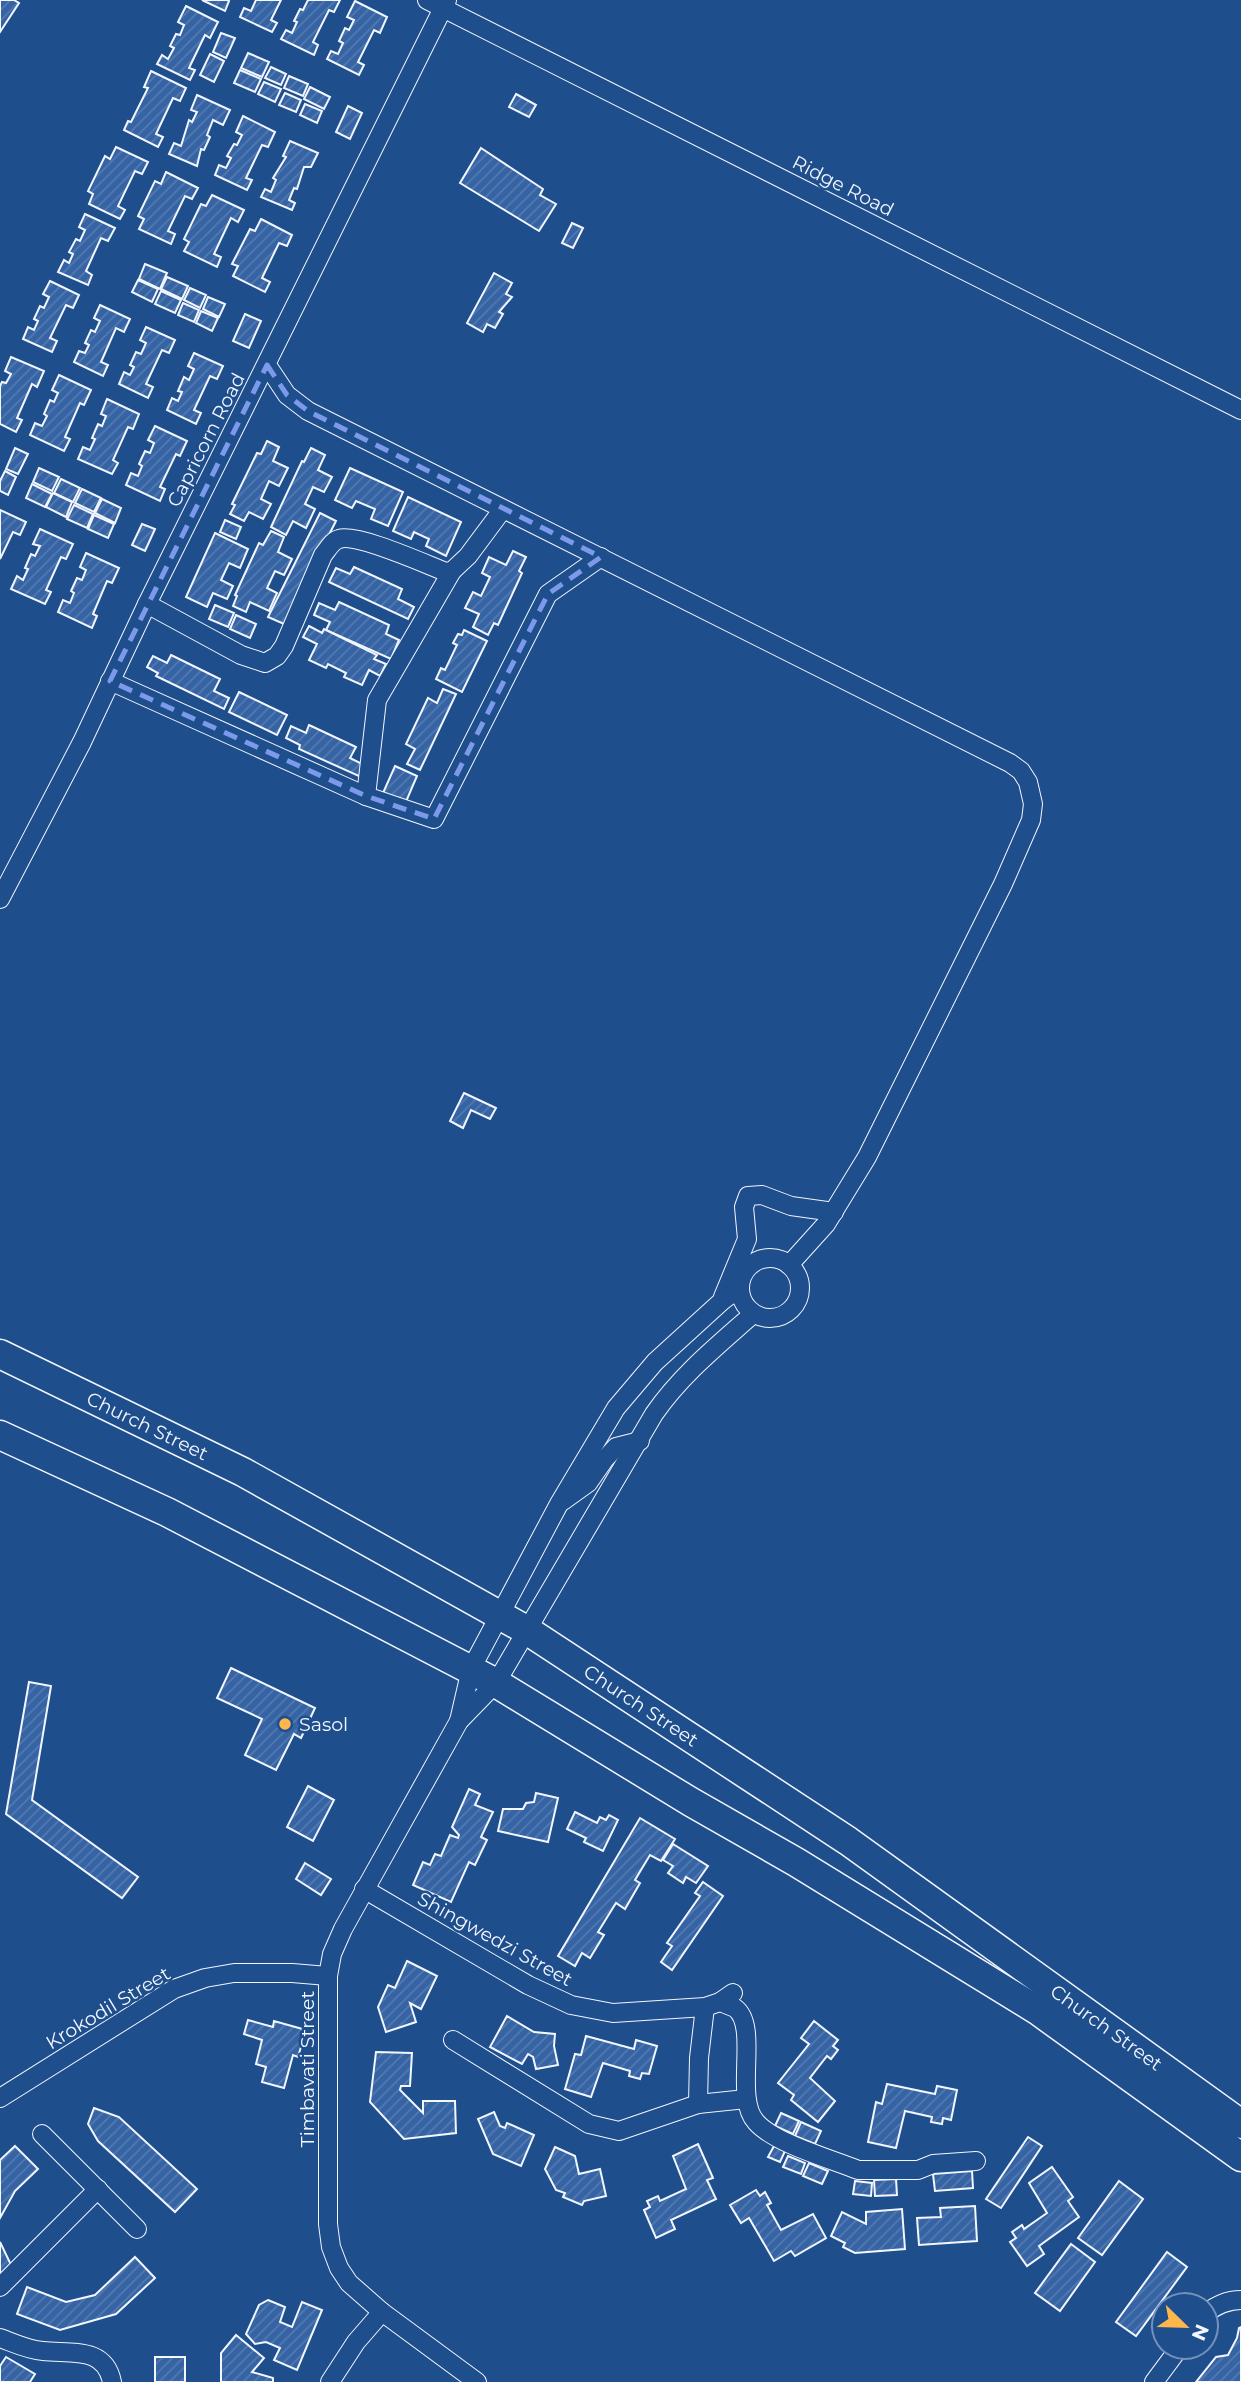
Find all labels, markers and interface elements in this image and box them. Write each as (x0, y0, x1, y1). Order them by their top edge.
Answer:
street label: Ridge Road (788, 151, 898, 221)
street label: Capricorn Road (162, 369, 250, 511)
street label: Church Street (83, 1386, 212, 1465)
street label: Church Street (580, 1659, 703, 1751)
place label: Sasol (299, 1713, 348, 1736)
marker: Sasol (277, 1716, 293, 1732)
street label: Shingwedzi Street (414, 1887, 577, 1991)
street label: Krokodil Street (42, 1962, 175, 2054)
street label: Church Street (1046, 1979, 1167, 2075)
street label: Timbavati Street (296, 1991, 319, 2147)
north arrow (1150, 2291, 1220, 2361)
text: N (1187, 2321, 1214, 2344)

